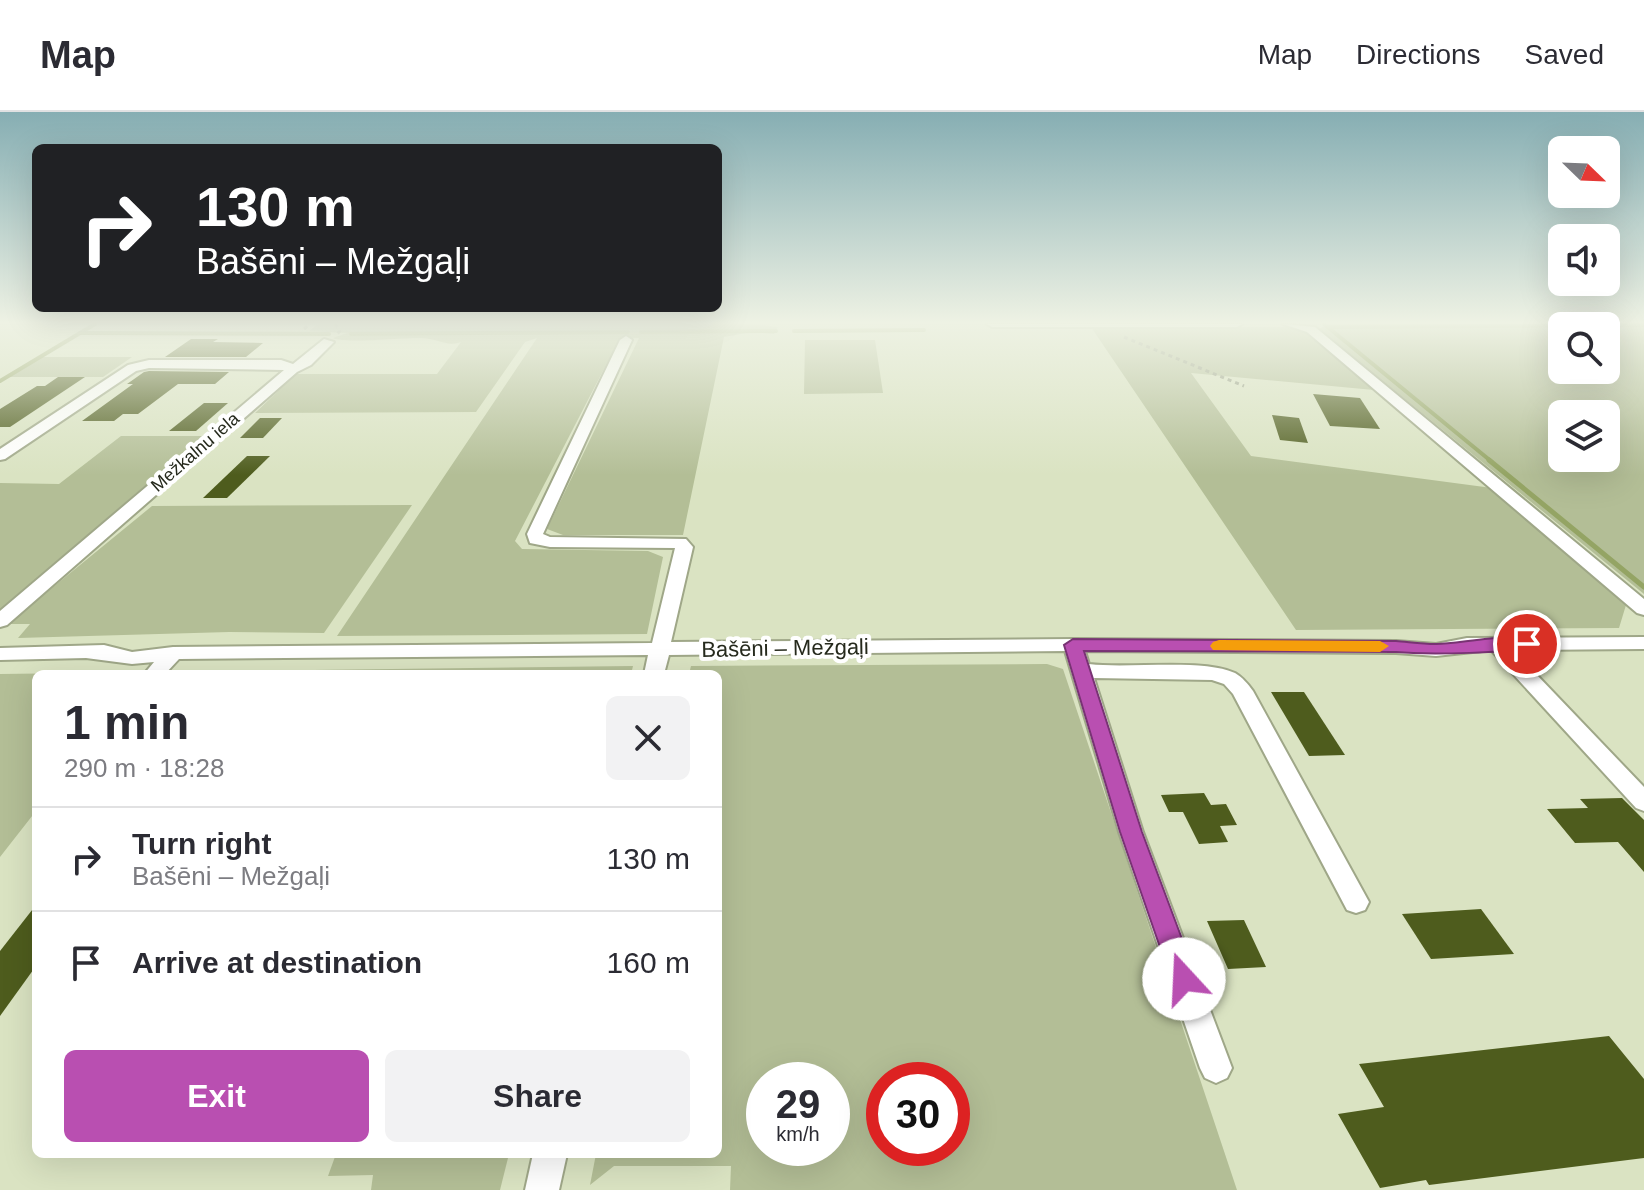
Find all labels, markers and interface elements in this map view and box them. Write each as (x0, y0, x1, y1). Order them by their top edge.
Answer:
text: Map (40, 34, 116, 76)
text: Map (1258, 39, 1312, 70)
text: Directions (1356, 39, 1481, 70)
text: Saved (1525, 39, 1604, 70)
north arrow (1548, 136, 1620, 208)
map controls (1548, 136, 1620, 472)
text: 130 m (196, 175, 355, 238)
icon: right (64, 176, 168, 280)
button: sound (1548, 224, 1620, 296)
text: Bašēni – Mežgaļi (196, 241, 470, 282)
button: search (1548, 312, 1620, 384)
button: layers (1548, 400, 1620, 472)
street label: Mežkalnu iela (147, 408, 244, 496)
pin (1493, 610, 1561, 678)
icon: arrive (1505, 622, 1549, 666)
street label: Bašēni – Mežgaļi (701, 634, 869, 662)
text: 1 min (64, 696, 189, 749)
button: close (606, 696, 690, 780)
text: 290 m · 18:28 (64, 753, 224, 783)
text: Turn right (132, 827, 271, 860)
icon: right (64, 837, 108, 881)
text: 130 m (607, 842, 690, 875)
text: Bašēni – Mežgaļi (132, 861, 330, 891)
position arrow (1142, 937, 1226, 1021)
icon: arrive (64, 941, 108, 985)
text: Arrive at destination (132, 946, 422, 979)
text: 160 m (607, 946, 690, 979)
button: Exit (64, 1050, 369, 1142)
button: Share (385, 1050, 690, 1142)
speed limit sign: 30 (866, 1062, 970, 1166)
text: 29 (776, 1082, 820, 1126)
text: km/h (776, 1123, 820, 1145)

